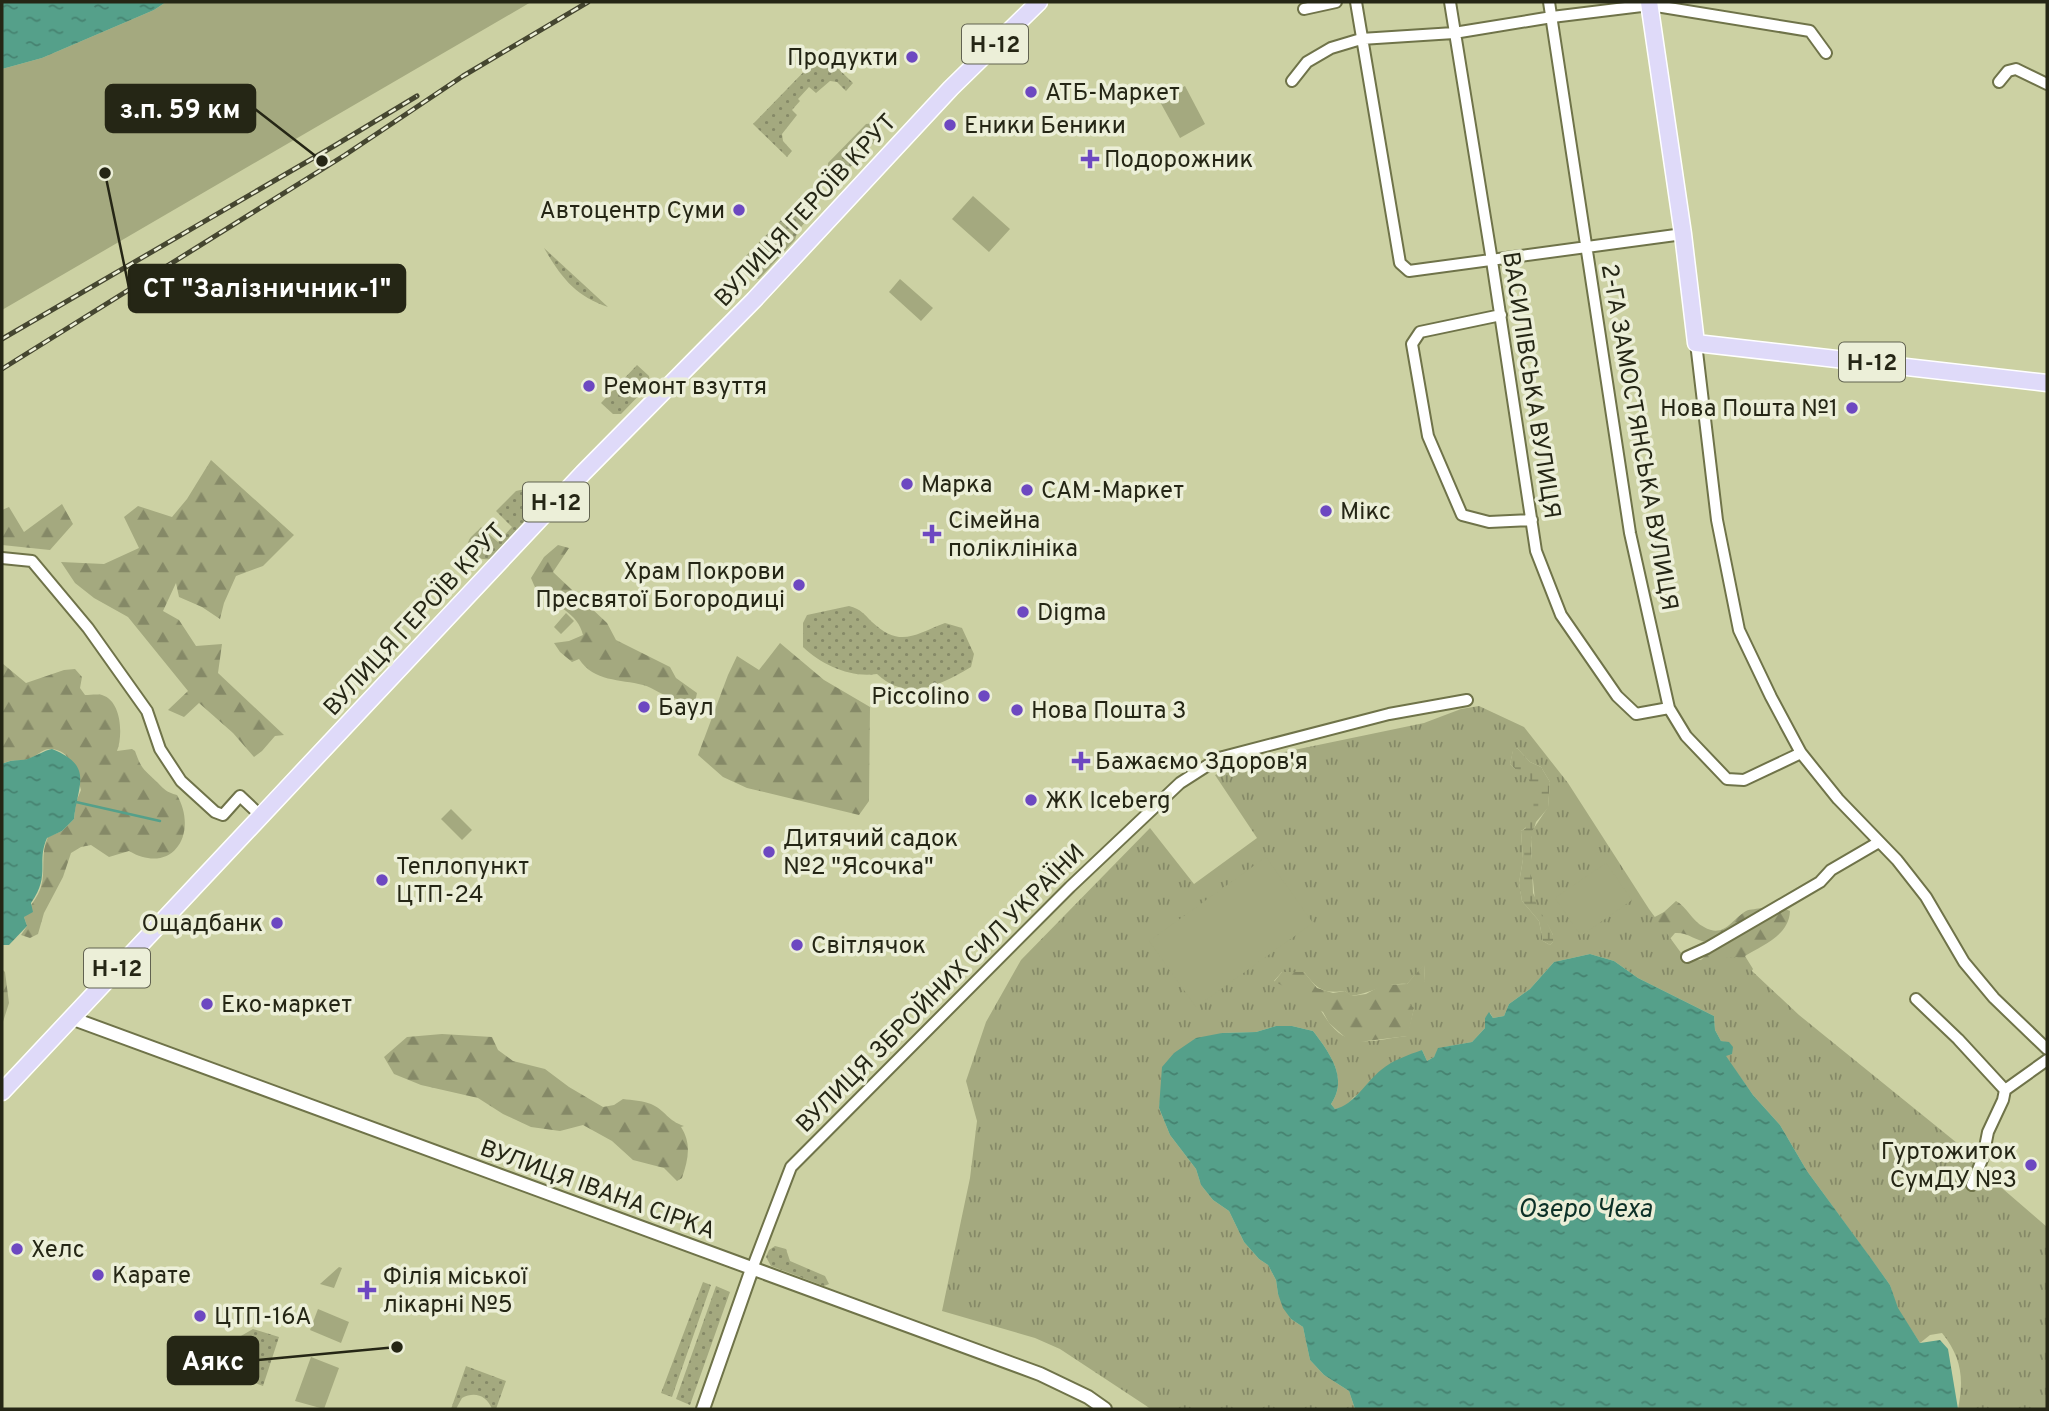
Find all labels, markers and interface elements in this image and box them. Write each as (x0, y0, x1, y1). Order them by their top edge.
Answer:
road number: Н-12 (962, 24, 1028, 64)
place label: Продукти (787, 44, 898, 74)
marker: Продукти (904, 49, 920, 65)
place label: АТБ-Маркет (1045, 79, 1180, 109)
marker: АТБ-Маркет (1023, 84, 1039, 100)
callout: з.п. 59 км (106, 85, 255, 132)
text: з.п. 59 км (120, 95, 241, 128)
street label: ВУЛИЦЯ ГЕРОЇВ КРУТ (708, 107, 904, 314)
place label: Еники Беники (964, 112, 1126, 142)
marker: Еники Беники (942, 117, 958, 133)
place label: Подорожник (1104, 146, 1253, 176)
marker: Подорожник (1082, 151, 1098, 167)
place label: Автоцентр Суми (540, 197, 725, 227)
marker: Автоцентр Суми (731, 202, 747, 218)
street label: ВАСИЛІВСЬКА ВУЛИЦЯ (1494, 250, 1566, 521)
street label: 2-ГА ЗАМОСТЯНСЬКА ВУЛИЦЯ (1593, 262, 1683, 613)
callout: СТ "Залізничник-1" (129, 265, 405, 312)
text: СТ "Залізничник-1" (143, 274, 391, 307)
road number: Н-12 (1839, 342, 1905, 382)
place label: Ремонт взуття (603, 373, 767, 403)
marker: Ремонт взуття (581, 378, 597, 394)
place label: Нова Пошта №1 (1660, 395, 1838, 425)
marker: Нова Пошта №1 (1844, 400, 1860, 416)
place label: Марка (921, 471, 992, 501)
marker: Марка (899, 476, 915, 492)
place label: САМ-Маркет (1041, 477, 1184, 507)
road number: Н-12 (523, 482, 589, 522)
marker: САМ-Маркет (1019, 482, 1035, 498)
place label: Мікс (1340, 498, 1391, 528)
marker: Мікс (1318, 503, 1334, 519)
place label: Сімейна поліклініка (948, 507, 1078, 565)
street label: ВУЛИЦЯ ГЕРОЇВ КРУТ (317, 516, 513, 723)
marker: Сімейна поліклініка (922, 524, 942, 544)
place label: Храм Покрови Пресвятої Богородиці (535, 558, 785, 616)
marker: Храм Покрови Пресвятої Богородиці (791, 577, 807, 593)
place label: Digma (1037, 599, 1106, 629)
marker: Digma (1015, 604, 1031, 620)
place label: Piccolino (871, 683, 970, 713)
marker: Piccolino (976, 688, 992, 704)
place label: Баул (658, 694, 714, 724)
place label: Нова Пошта 3 (1031, 697, 1187, 727)
marker: Баул (636, 699, 652, 715)
marker: Нова Пошта 3 (1009, 702, 1025, 718)
place label: Бажаємо Здоров'я (1095, 748, 1308, 778)
marker: Бажаємо Здоров'я (1073, 753, 1089, 769)
place label: ЖК Iceberg (1045, 787, 1170, 817)
marker: ЖК Iceberg (1023, 792, 1039, 808)
place label: Дитячий садок №2 "Ясочка" (783, 825, 958, 883)
street label: ВУЛИЦЯ ЗБРОЙНИХ СИЛ УКРАЇНИ (789, 837, 1092, 1140)
marker: Дитячий садок №2 "Ясочка" (761, 844, 777, 860)
place label: Теплопункт ЦТП-24 (396, 853, 529, 911)
marker: Теплопункт ЦТП-24 (374, 872, 390, 888)
place label: Ощадбанк (142, 910, 263, 940)
marker: Ощадбанк (269, 915, 285, 931)
place label: Світлячок (811, 932, 926, 962)
marker: Світлячок (789, 937, 805, 953)
road number: Н-12 (84, 948, 150, 987)
place label: Еко-маркет (221, 991, 352, 1021)
marker: Еко-маркет (199, 996, 215, 1012)
street label: ВУЛИЦЯ ІВАНА СІРКА (475, 1134, 719, 1247)
place label: Гуртожиток СумДУ №3 (1881, 1138, 2017, 1196)
marker: Гуртожиток СумДУ №3 (2023, 1157, 2039, 1173)
water label: Озеро Чеха (1518, 1194, 1653, 1227)
place label: Хелс (31, 1236, 85, 1266)
marker: Хелс (9, 1241, 25, 1257)
place label: Карате (112, 1262, 191, 1292)
place label: Філія міської лікарні №5 (383, 1263, 528, 1321)
marker: Карате (90, 1267, 106, 1283)
marker: Філія міської лікарні №5 (357, 1280, 377, 1300)
place label: ЦТП-16А (214, 1303, 311, 1333)
marker: ЦТП-16А (192, 1308, 208, 1324)
callout: Аякс (168, 1337, 258, 1384)
text: Аякс (182, 1347, 244, 1380)

